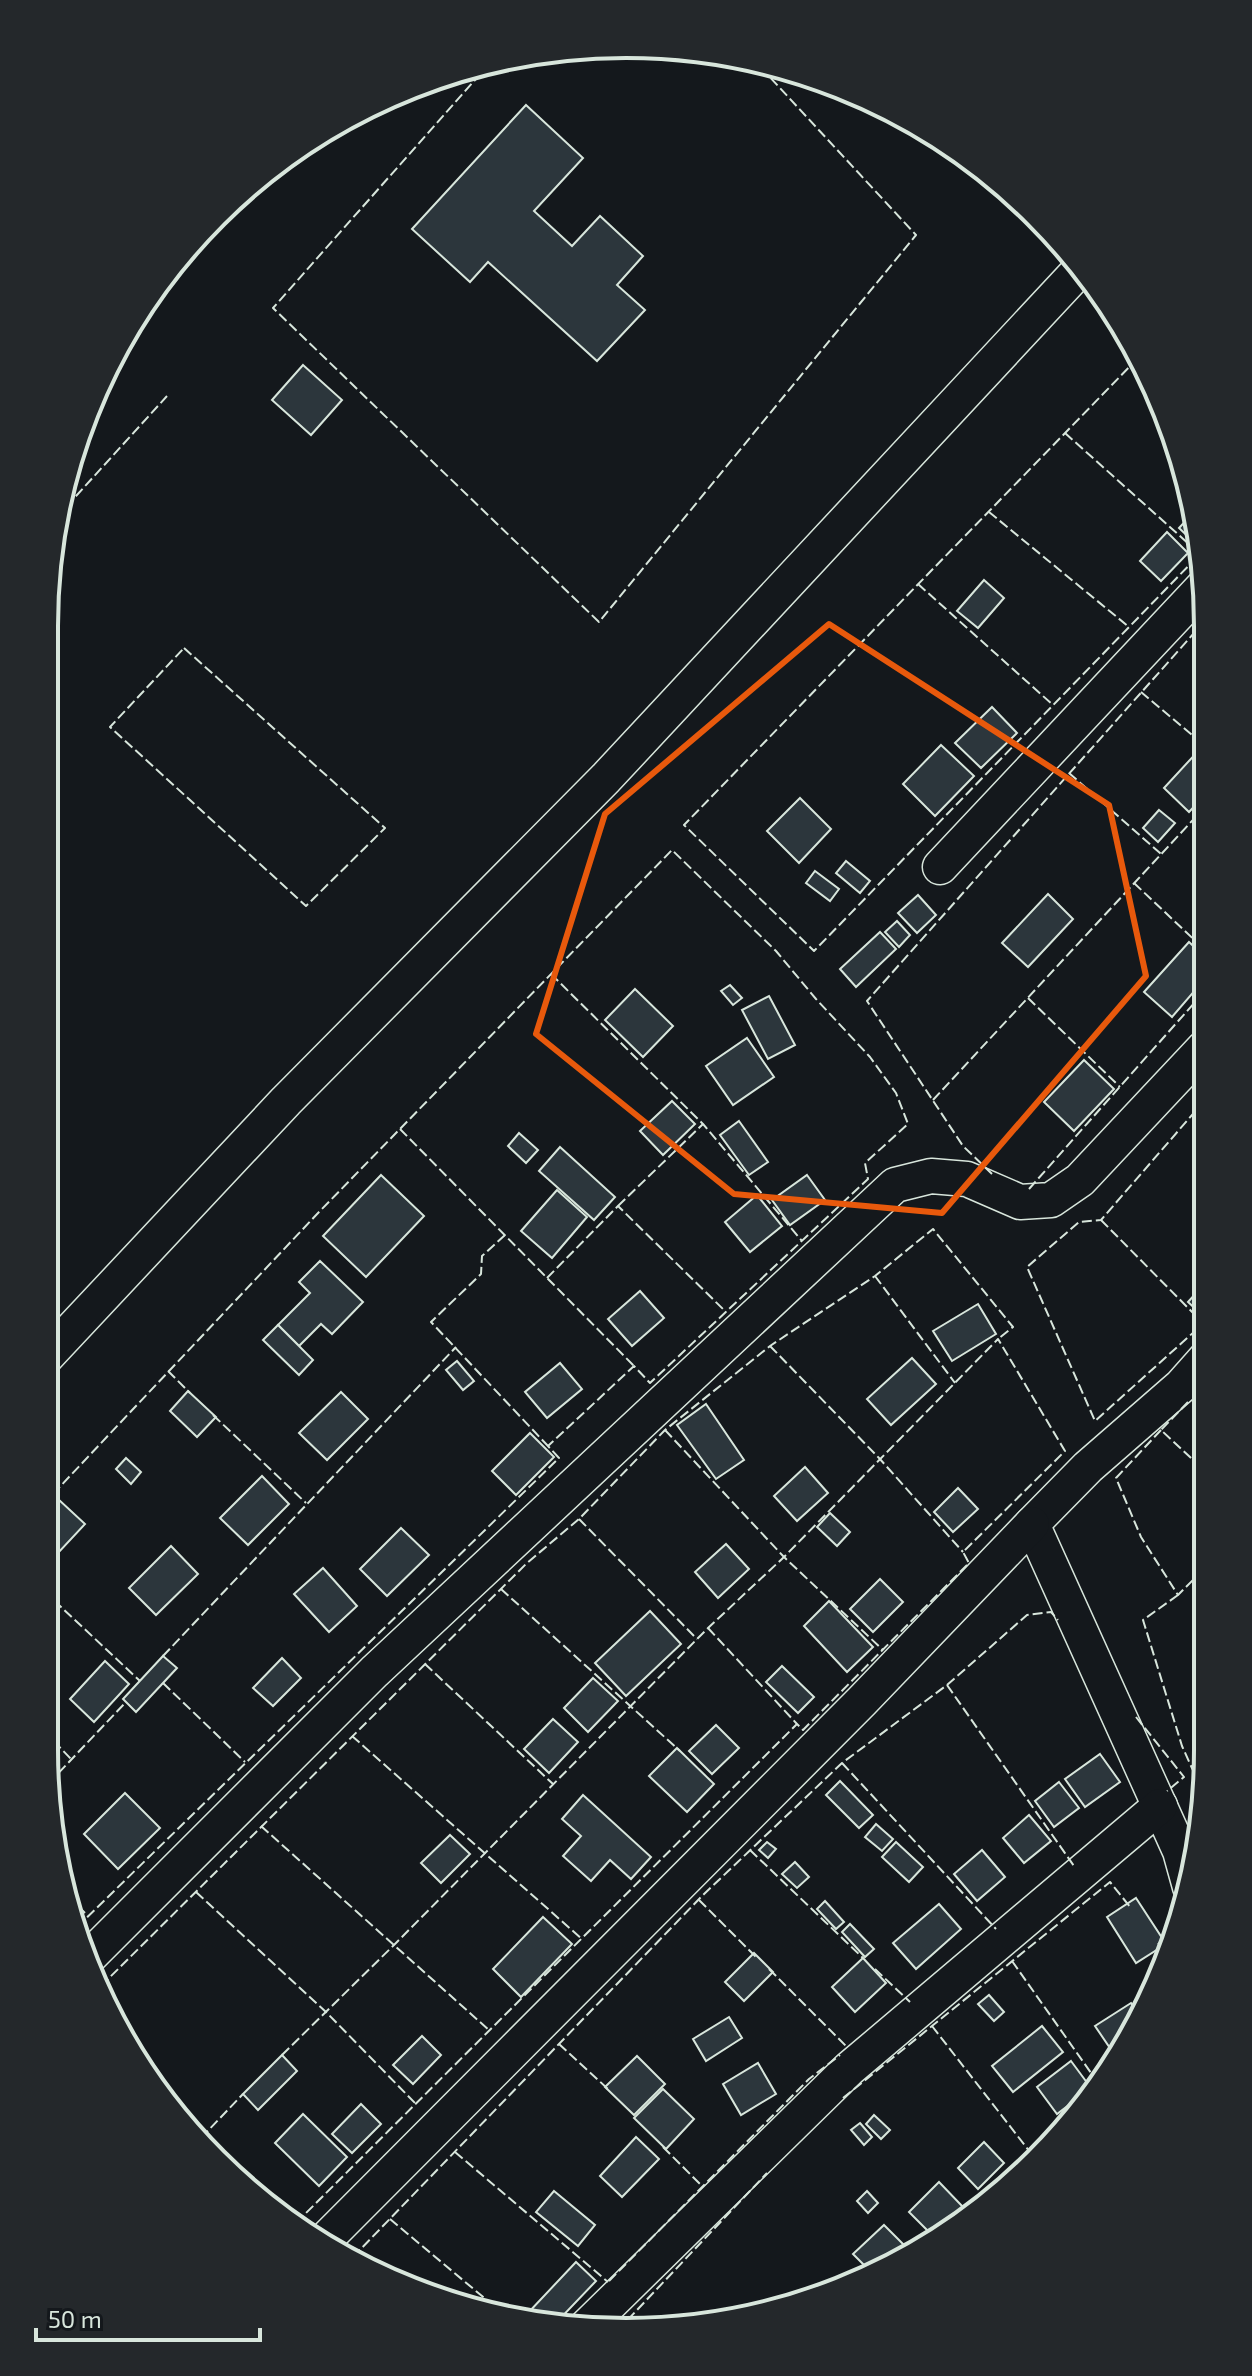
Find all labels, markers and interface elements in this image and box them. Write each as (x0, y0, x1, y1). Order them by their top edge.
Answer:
scale bar (36, 2292, 260, 2342)
text: 50 m (48, 2304, 102, 2333)

